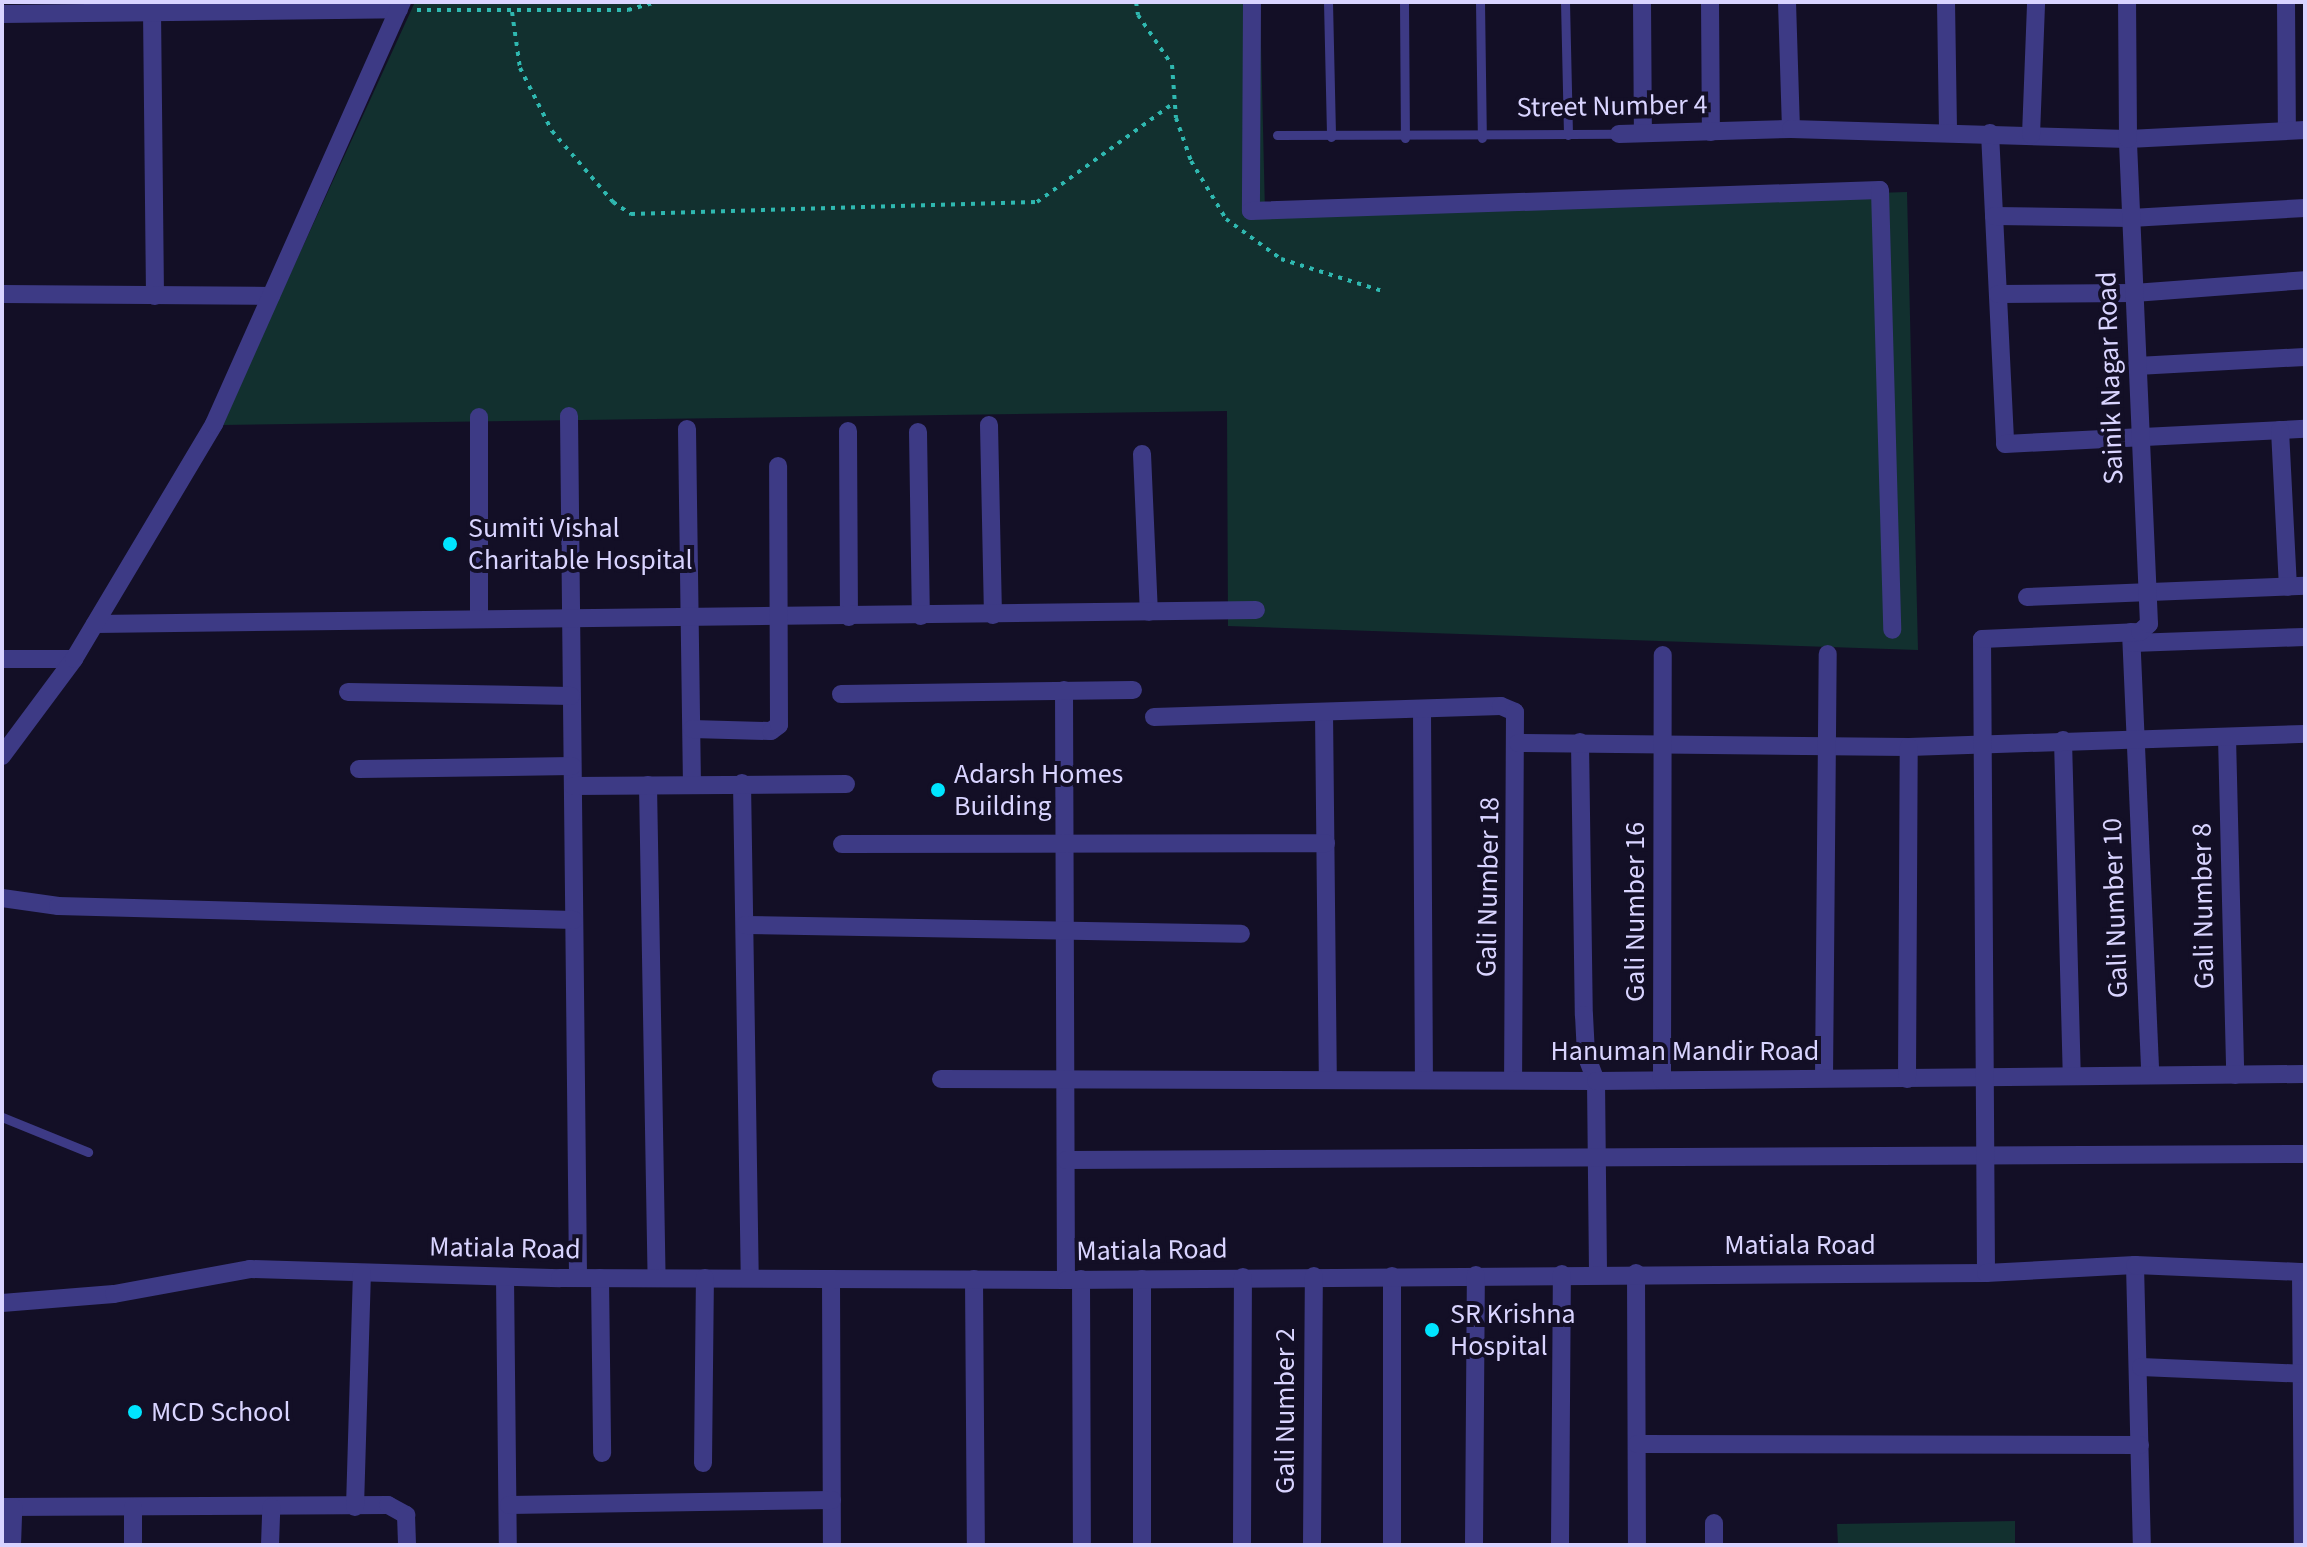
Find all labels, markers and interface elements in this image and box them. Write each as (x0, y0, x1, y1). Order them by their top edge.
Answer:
street label: Street Number 4 (1516, 88, 1708, 124)
street label: Sainik Nagar Road (2089, 271, 2131, 485)
place label: Sumiti Vishal Charitable Hospital (468, 511, 693, 577)
marker: Sumiti Vishal Charitable Hospital (439, 533, 461, 555)
place label: Adarsh Homes Building (954, 757, 1123, 823)
marker: Adarsh Homes Building (929, 781, 947, 799)
street label: Gali Number 18 (1470, 797, 1506, 977)
street label: Gali Number 10 (2095, 817, 2135, 999)
street label: Gali Number 16 (1618, 822, 1652, 1002)
street label: Gali Number 8 (2185, 823, 2221, 989)
street label: Hanuman Mandir Road (1551, 1034, 1819, 1068)
street label: Matiala Road (1724, 1228, 1876, 1262)
street label: Matiala Road (429, 1230, 581, 1266)
street label: Matiala Road (1076, 1232, 1228, 1268)
place label: SR Krishna Hospital (1450, 1297, 1576, 1363)
marker: SR Krishna Hospital (1421, 1319, 1443, 1341)
street label: Gali Number 2 (1268, 1328, 1302, 1494)
place label: MCD School (151, 1395, 291, 1429)
marker: MCD School (126, 1403, 144, 1421)

